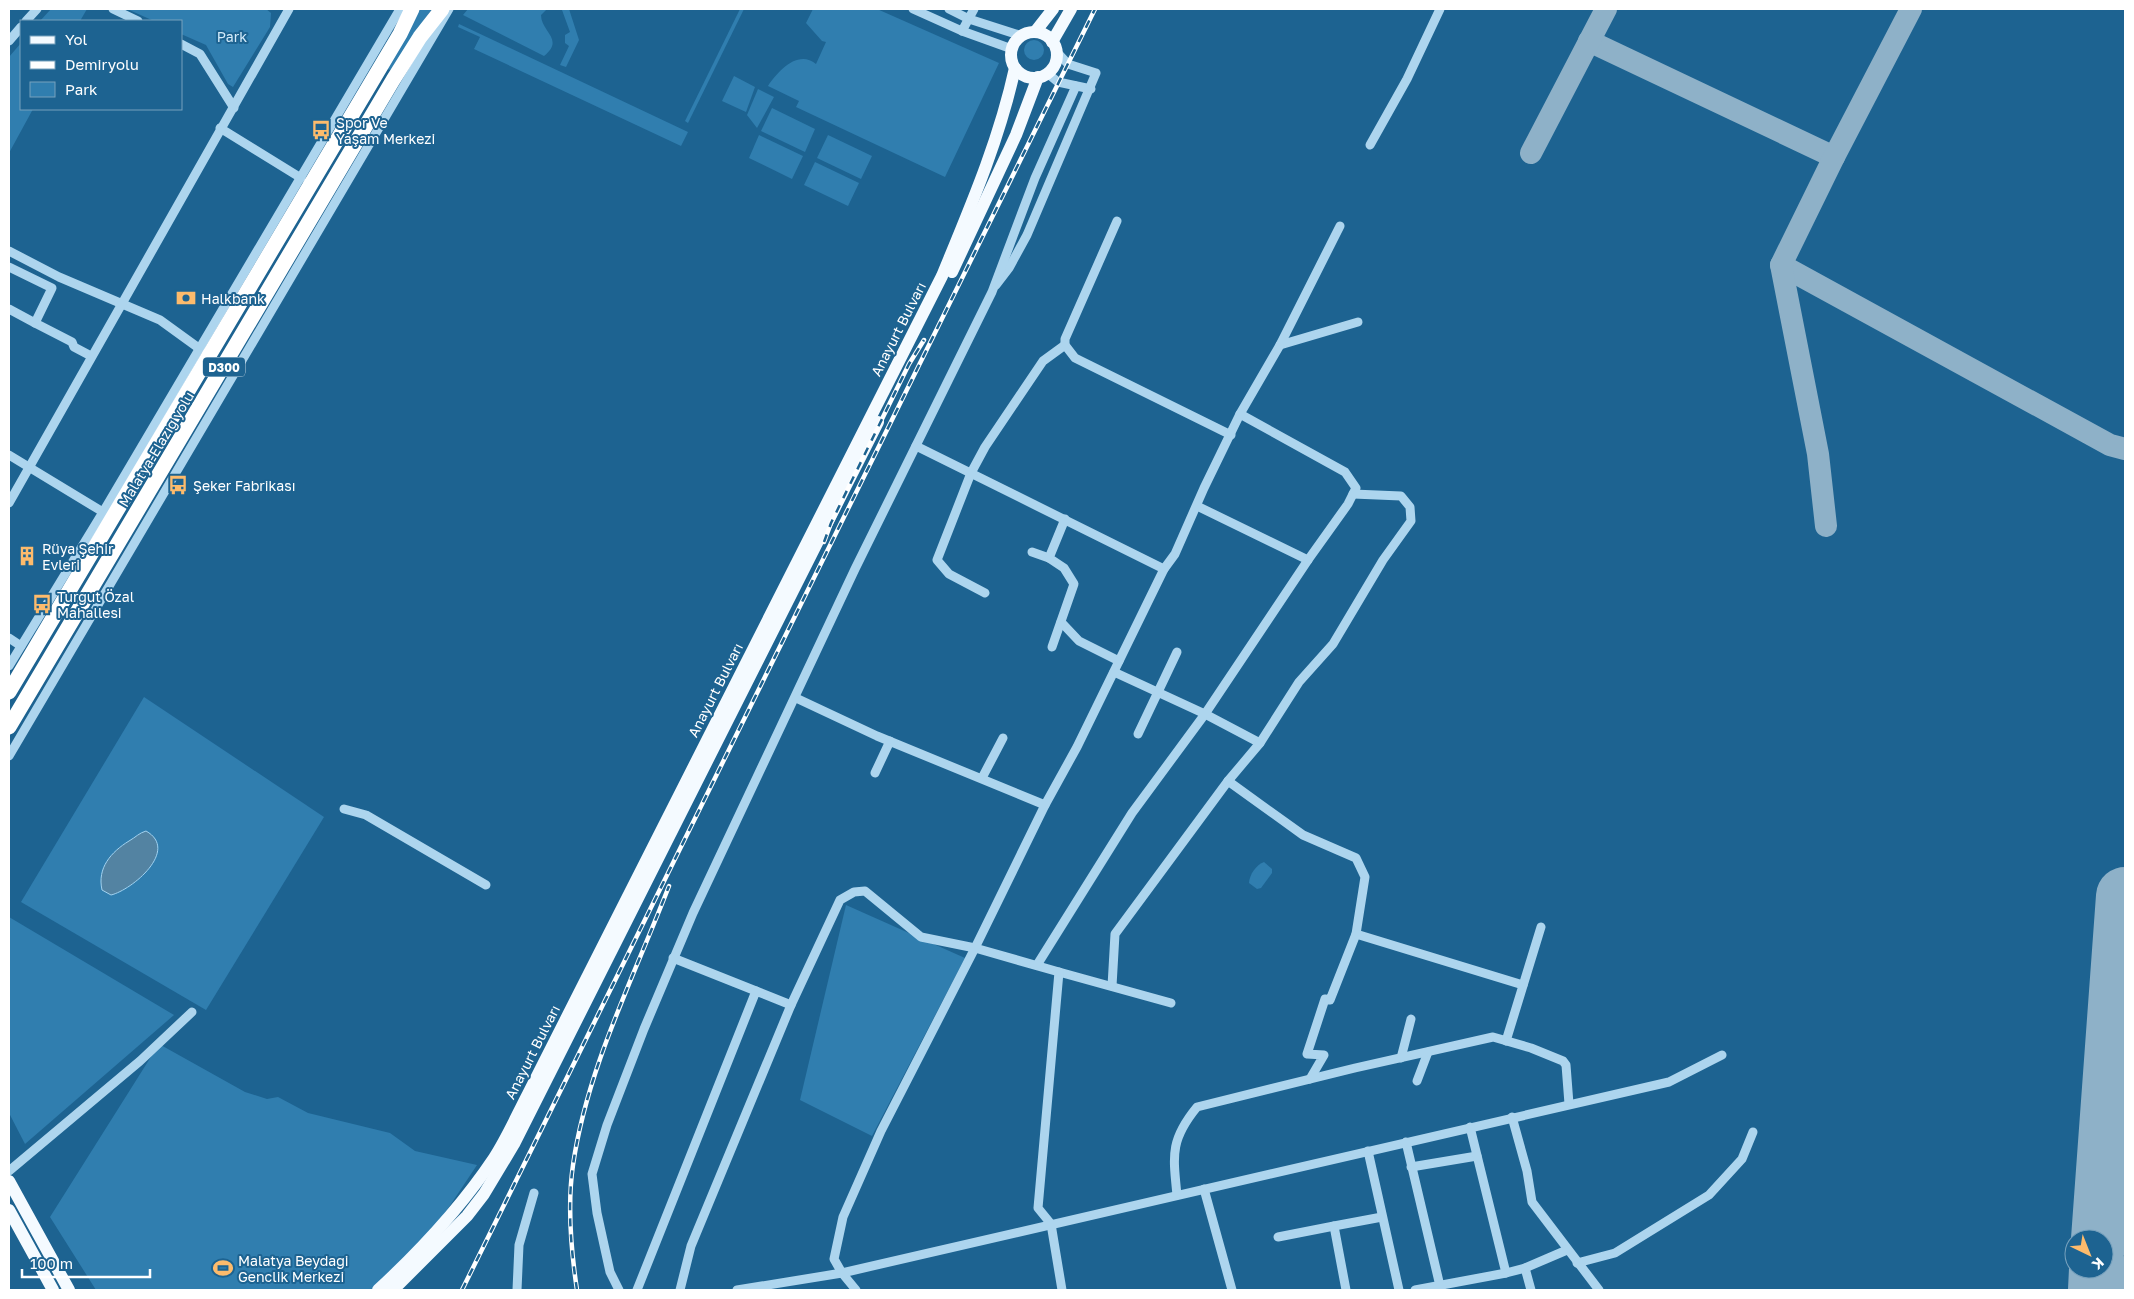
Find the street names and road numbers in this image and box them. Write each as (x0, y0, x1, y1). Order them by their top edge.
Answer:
street label: Anayurt Bulvarı (867, 279, 929, 379)
road number: D300 (203, 358, 245, 377)
street label: Malatya-Elazığ yolu (115, 388, 197, 510)
street label: Anayurt Bulvarı (684, 640, 746, 740)
street label: Anayurt Bulvarı (501, 1002, 563, 1102)

